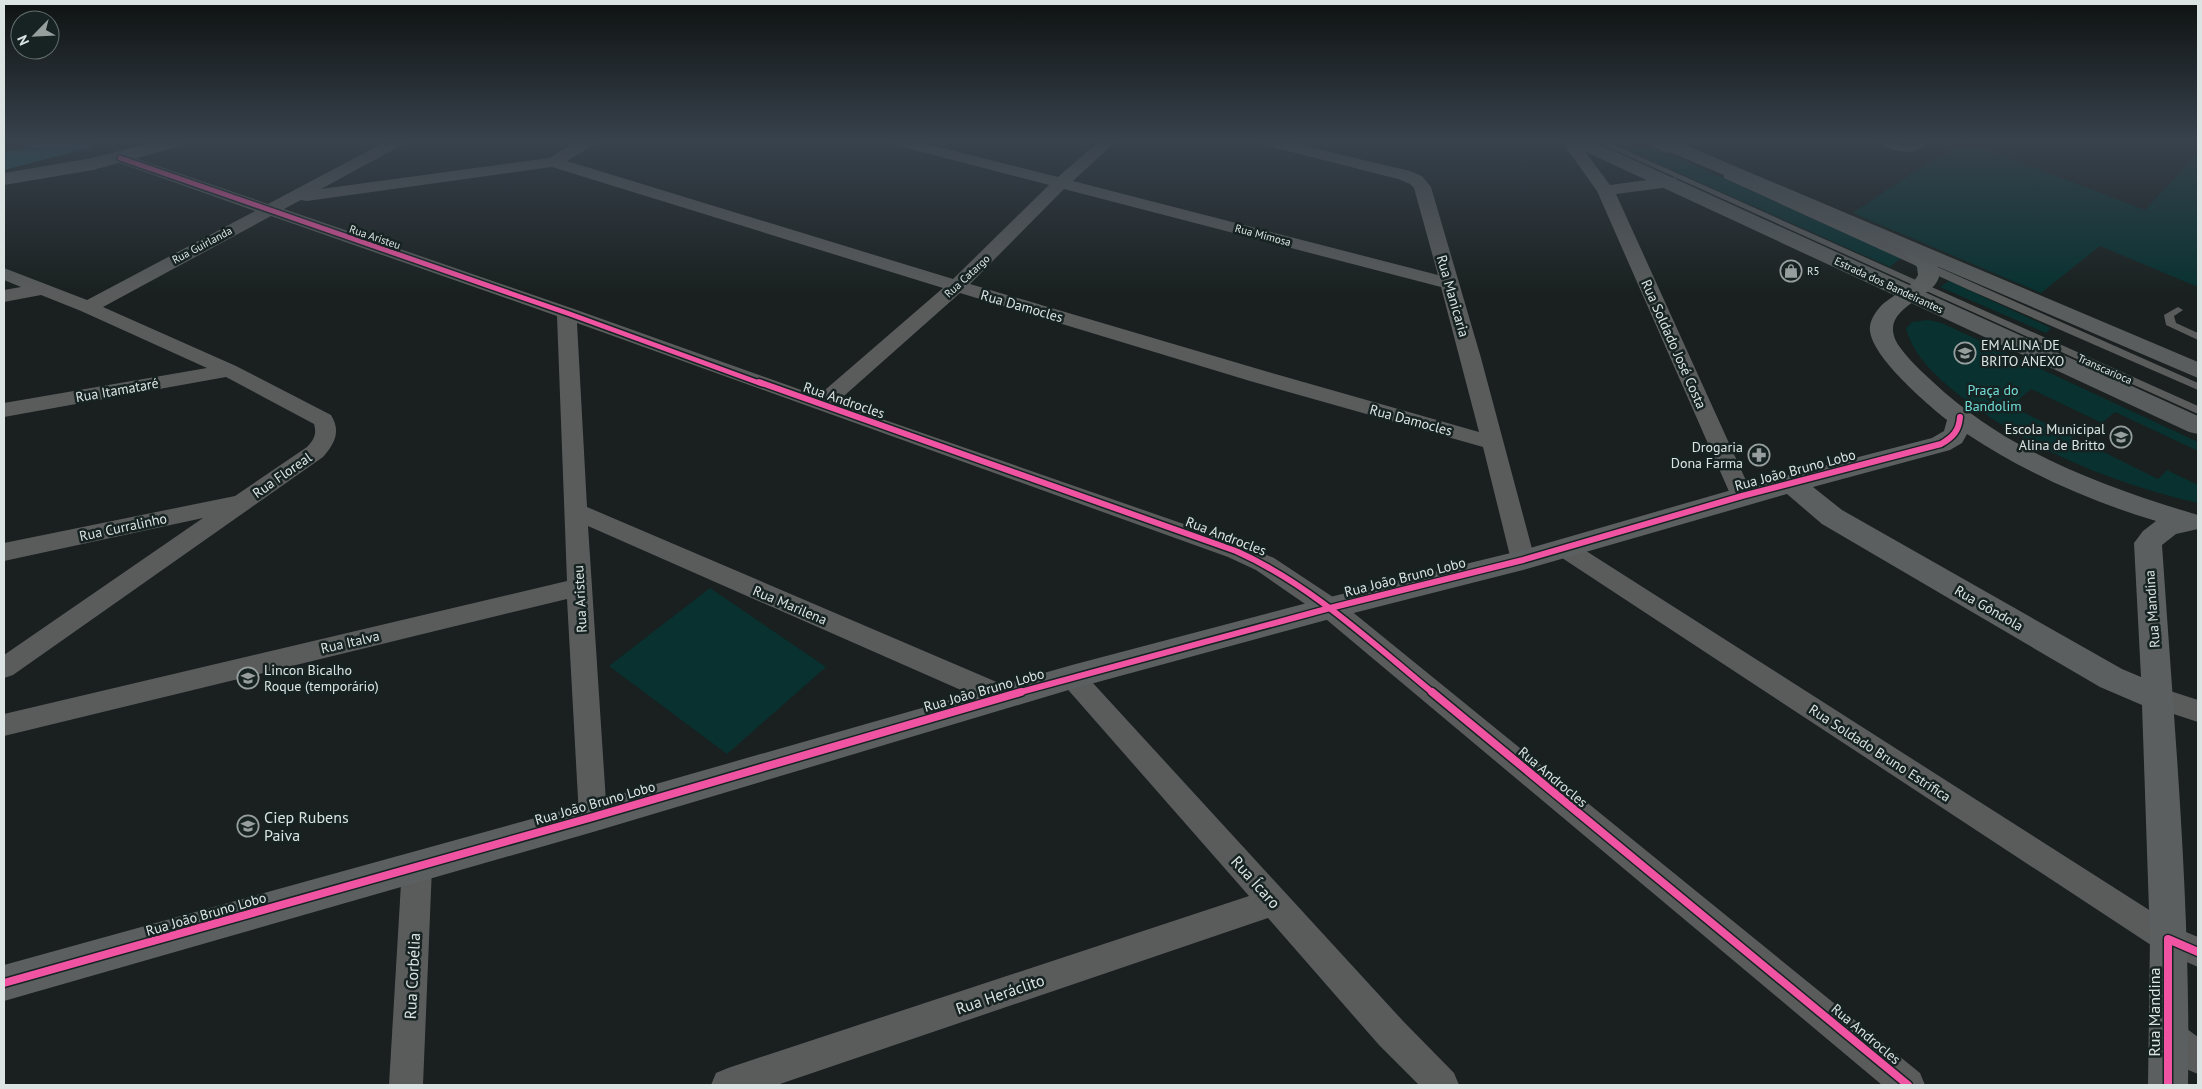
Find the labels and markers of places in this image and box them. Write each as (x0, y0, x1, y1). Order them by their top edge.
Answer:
shop icon: R5 (1779, 259, 1803, 283)
place label: R5 (1807, 264, 1820, 278)
place label: EM ALINA DE BRITO ANEXO (1981, 336, 2064, 370)
school or university icon: EM ALINA DE BRITO ANEXO (1953, 341, 1977, 365)
place label: Escola Municipal Alina de Britto (2005, 420, 2105, 454)
school or university icon: Escola Municipal Alina de Britto (2109, 425, 2133, 449)
place label: Drogaria Dona Farma (1671, 438, 1743, 472)
pharmacy icon: Drogaria Dona Farma (1747, 443, 1771, 467)
place label: Lincon Bicalho Roque (temporário) (264, 661, 379, 695)
school or university icon: Lincon Bicalho Roque (temporário) (236, 666, 260, 690)
place label: Ciep Rubens Paiva (264, 807, 349, 845)
school or university icon: Ciep Rubens Paiva (236, 814, 260, 838)

